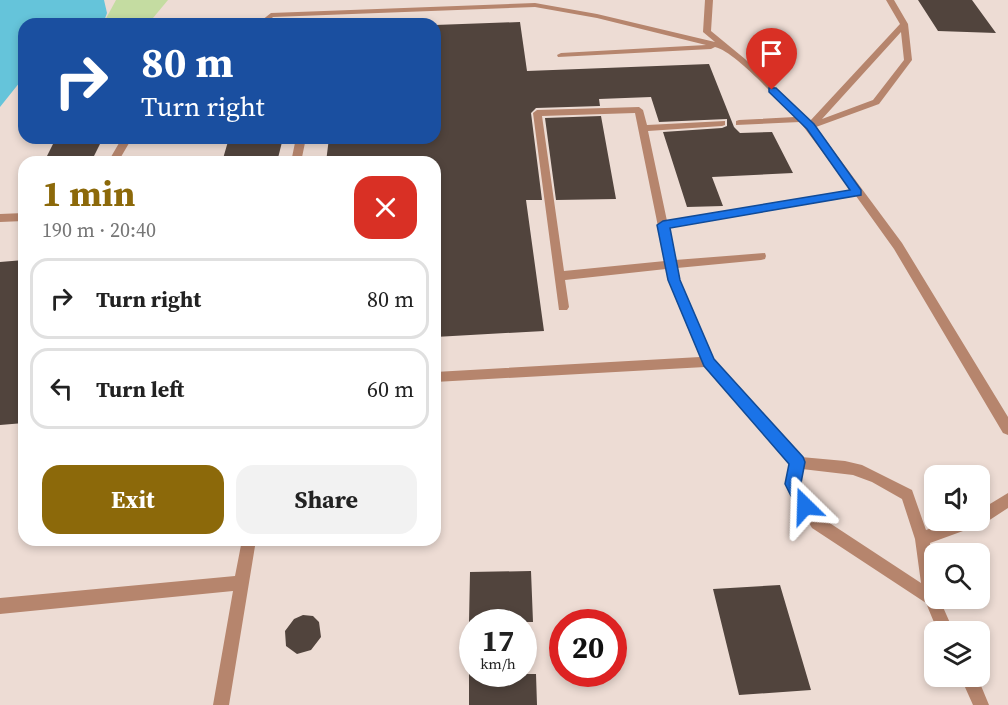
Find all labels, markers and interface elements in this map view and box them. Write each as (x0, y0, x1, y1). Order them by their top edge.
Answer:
pin (746, 28, 797, 90)
text: 80 m (141, 33, 234, 91)
icon: arrive (755, 37, 788, 70)
icon: right (42, 42, 120, 120)
text: Turn right (141, 88, 265, 125)
text: 1 min (42, 169, 135, 218)
button: close (354, 176, 417, 239)
text: 190 m · 20:40 (42, 216, 156, 244)
icon: right (45, 282, 78, 315)
text: Turn right (96, 284, 201, 314)
text: 80 m (367, 284, 414, 314)
icon: left (45, 372, 78, 405)
text: Turn left (96, 374, 184, 404)
text: 60 m (367, 374, 414, 404)
button: Exit (42, 465, 224, 534)
button: Share (236, 465, 417, 534)
map controls (924, 465, 990, 687)
button: sound (924, 465, 990, 531)
position arrow (773, 474, 837, 538)
button: search (924, 543, 990, 609)
speed limit sign: 20 (549, 609, 627, 687)
text: 17 (482, 620, 514, 661)
button: layers (924, 621, 990, 687)
text: km/h (480, 653, 516, 674)

